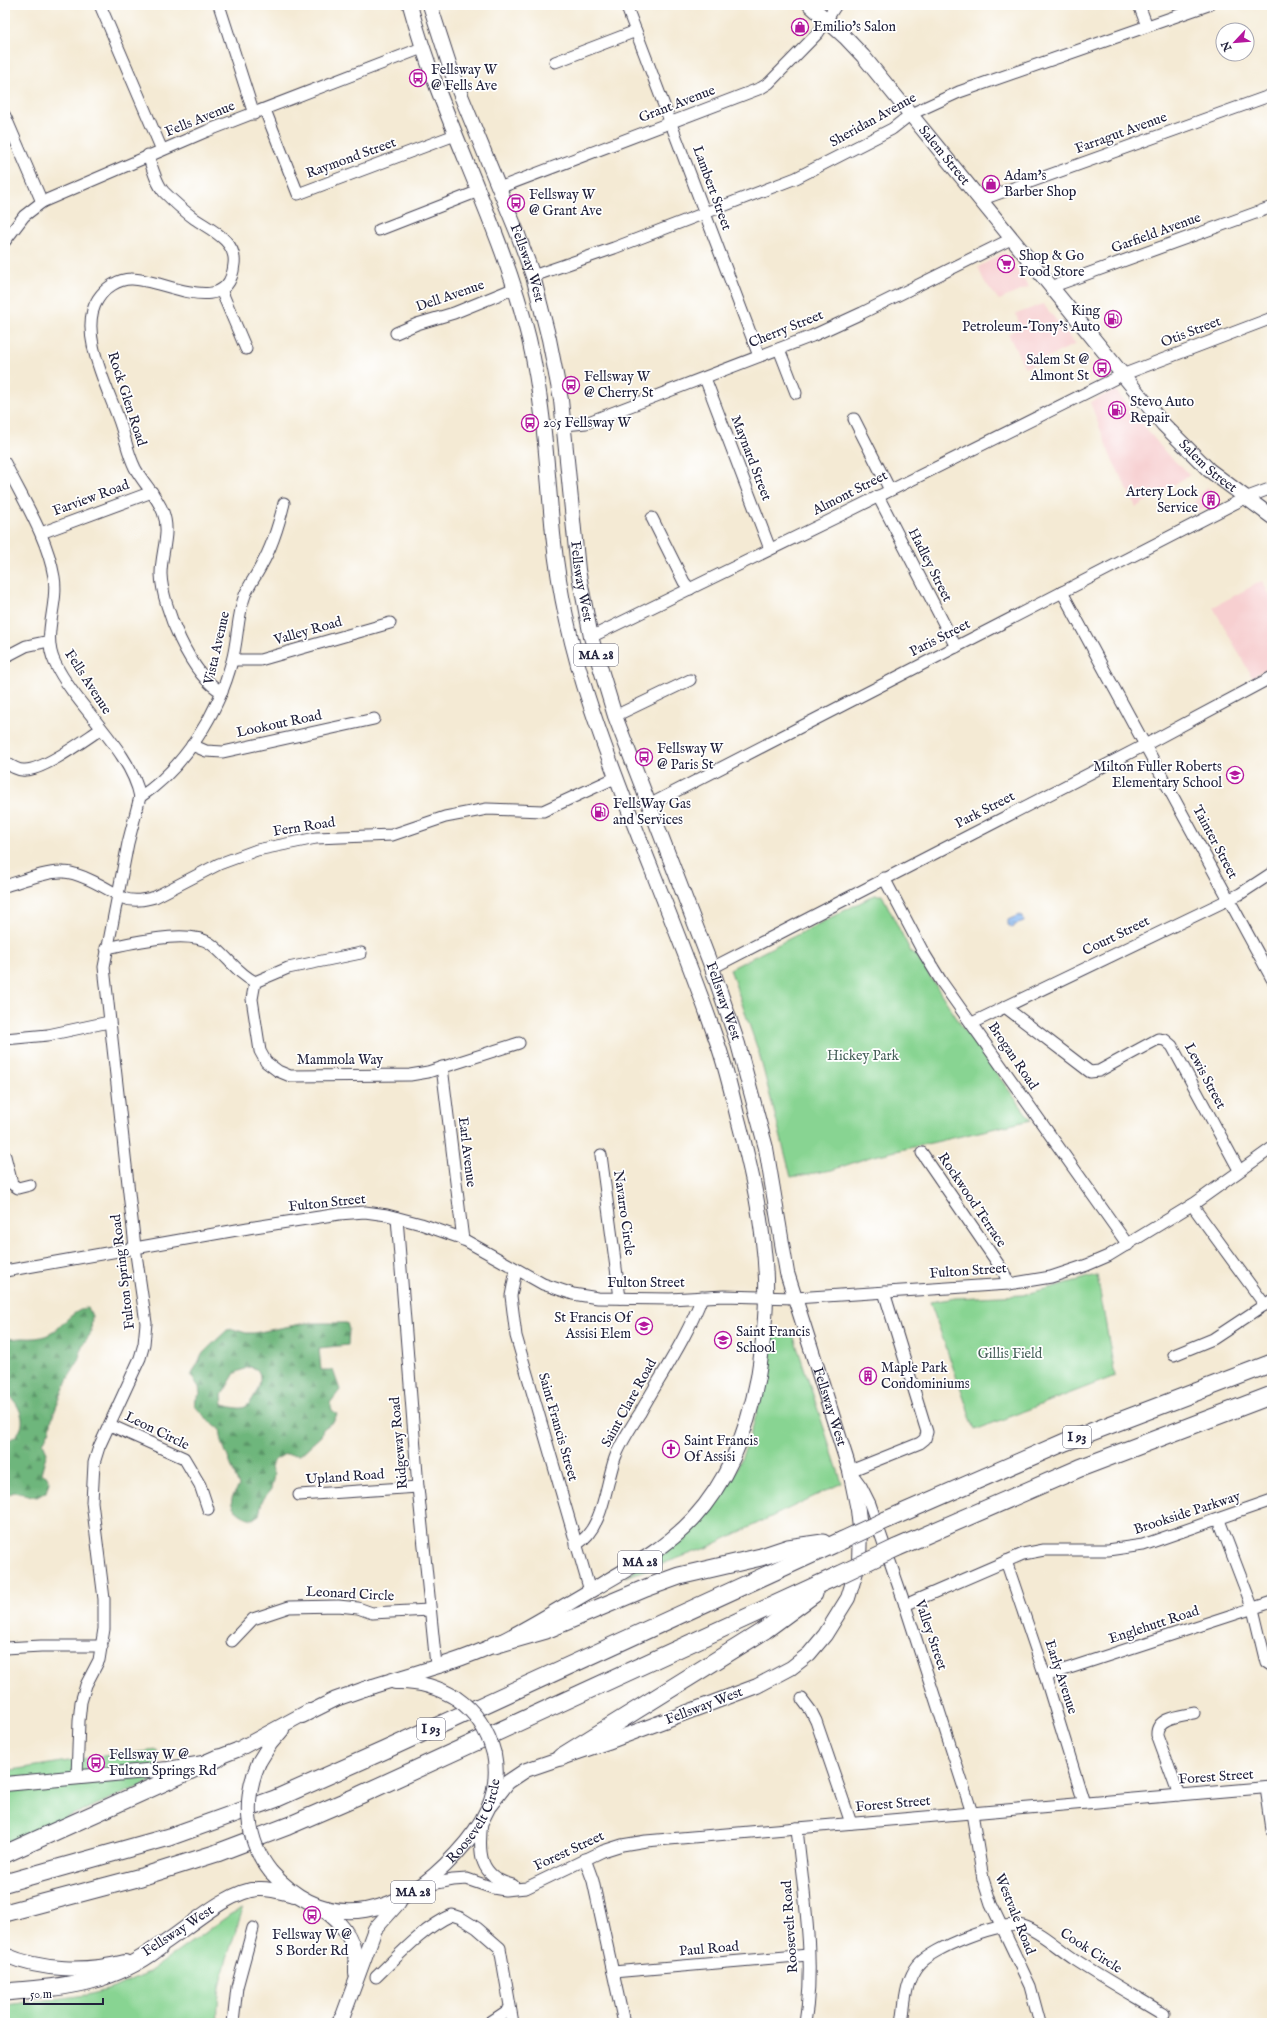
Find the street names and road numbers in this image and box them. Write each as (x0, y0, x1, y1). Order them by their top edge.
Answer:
street label: Grant Avenue (636, 81, 718, 127)
street label: Sheridan Avenue (826, 88, 920, 151)
street label: Fells Avenue (162, 97, 238, 141)
street label: Farragut Avenue (1073, 108, 1170, 158)
street label: Salem Street (914, 122, 974, 189)
street label: Raymond Street (304, 133, 399, 183)
street label: Lambert Street (688, 143, 736, 233)
street label: Garfield Avenue (1109, 208, 1204, 258)
street label: Fellsway West (506, 221, 548, 304)
street label: Dell Avenue (413, 276, 487, 316)
street label: Cherry Street (746, 306, 826, 352)
street label: Otis Street (1158, 312, 1224, 352)
street label: Rock Glen Road (103, 350, 151, 449)
street label: Maynard Street (726, 413, 776, 503)
street label: Salem Street (1175, 436, 1241, 497)
street label: Almont Street (809, 466, 891, 520)
street label: Farview Road (50, 476, 132, 520)
street label: Hadley Street (904, 525, 956, 605)
street label: Fellsway West (566, 540, 597, 624)
street label: Vista Avenue (200, 609, 234, 687)
street label: Valley Road (271, 613, 345, 650)
street label: Paris Street (907, 615, 974, 661)
road number: MA 28 (574, 644, 618, 666)
street label: Fells Avenue (60, 646, 116, 718)
street label: Lookout Road (235, 706, 324, 742)
street label: Park Street (952, 787, 1018, 833)
street label: Tainter Street (1188, 802, 1242, 882)
street label: Fern Road (272, 813, 337, 841)
street label: Court Street (1079, 912, 1153, 960)
street label: Fellsway West (702, 959, 745, 1043)
street label: Brogan Road (984, 1019, 1042, 1094)
street label: Lewis Street (1180, 1040, 1230, 1112)
street label: Mammola Way (297, 1051, 383, 1069)
street label: Earl Avenue (454, 1116, 480, 1189)
street label: Rockwood Terrace (934, 1149, 1011, 1251)
street label: Navarro Circle (609, 1169, 639, 1257)
street label: Fulton Street (288, 1190, 367, 1216)
street label: Fulton Spring Road (107, 1213, 139, 1331)
street label: Fulton Street (929, 1259, 1007, 1283)
street label: Fulton Street (607, 1274, 685, 1292)
street label: Saint Clare Road (597, 1355, 661, 1450)
street label: Fellsway West (809, 1365, 851, 1449)
street label: Saint Francis Street (534, 1371, 582, 1484)
street label: Ridgeway Road (386, 1396, 412, 1490)
street label: Leon Circle (122, 1408, 193, 1455)
road number: I 93 (1063, 1426, 1091, 1448)
street label: Upland Road (305, 1465, 385, 1489)
street label: Brookside Parkway (1131, 1487, 1243, 1539)
road number: MA 28 (618, 1551, 662, 1573)
street label: Leonard Circle (305, 1583, 395, 1605)
street label: Valley Street (910, 1597, 951, 1673)
street label: Englehutt Road (1107, 1602, 1202, 1648)
street label: Early Avenue (1040, 1637, 1082, 1717)
street label: Fellsway West (663, 1683, 746, 1729)
road number: I 93 (417, 1718, 445, 1740)
street label: Forest Street (1178, 1765, 1254, 1789)
street label: Roosevelt Circle (443, 1777, 505, 1867)
street label: Forest Street (855, 1792, 932, 1816)
street label: Forest Street (531, 1827, 607, 1875)
street label: Westvale Road (991, 1871, 1040, 1958)
street label: Roosevelt Road (778, 1879, 802, 1974)
road number: MA 28 (391, 1881, 435, 1903)
street label: Fellsway West (139, 1901, 217, 1961)
street label: Cook Circle (1056, 1924, 1126, 1978)
street label: Paul Road (678, 1937, 740, 1961)

